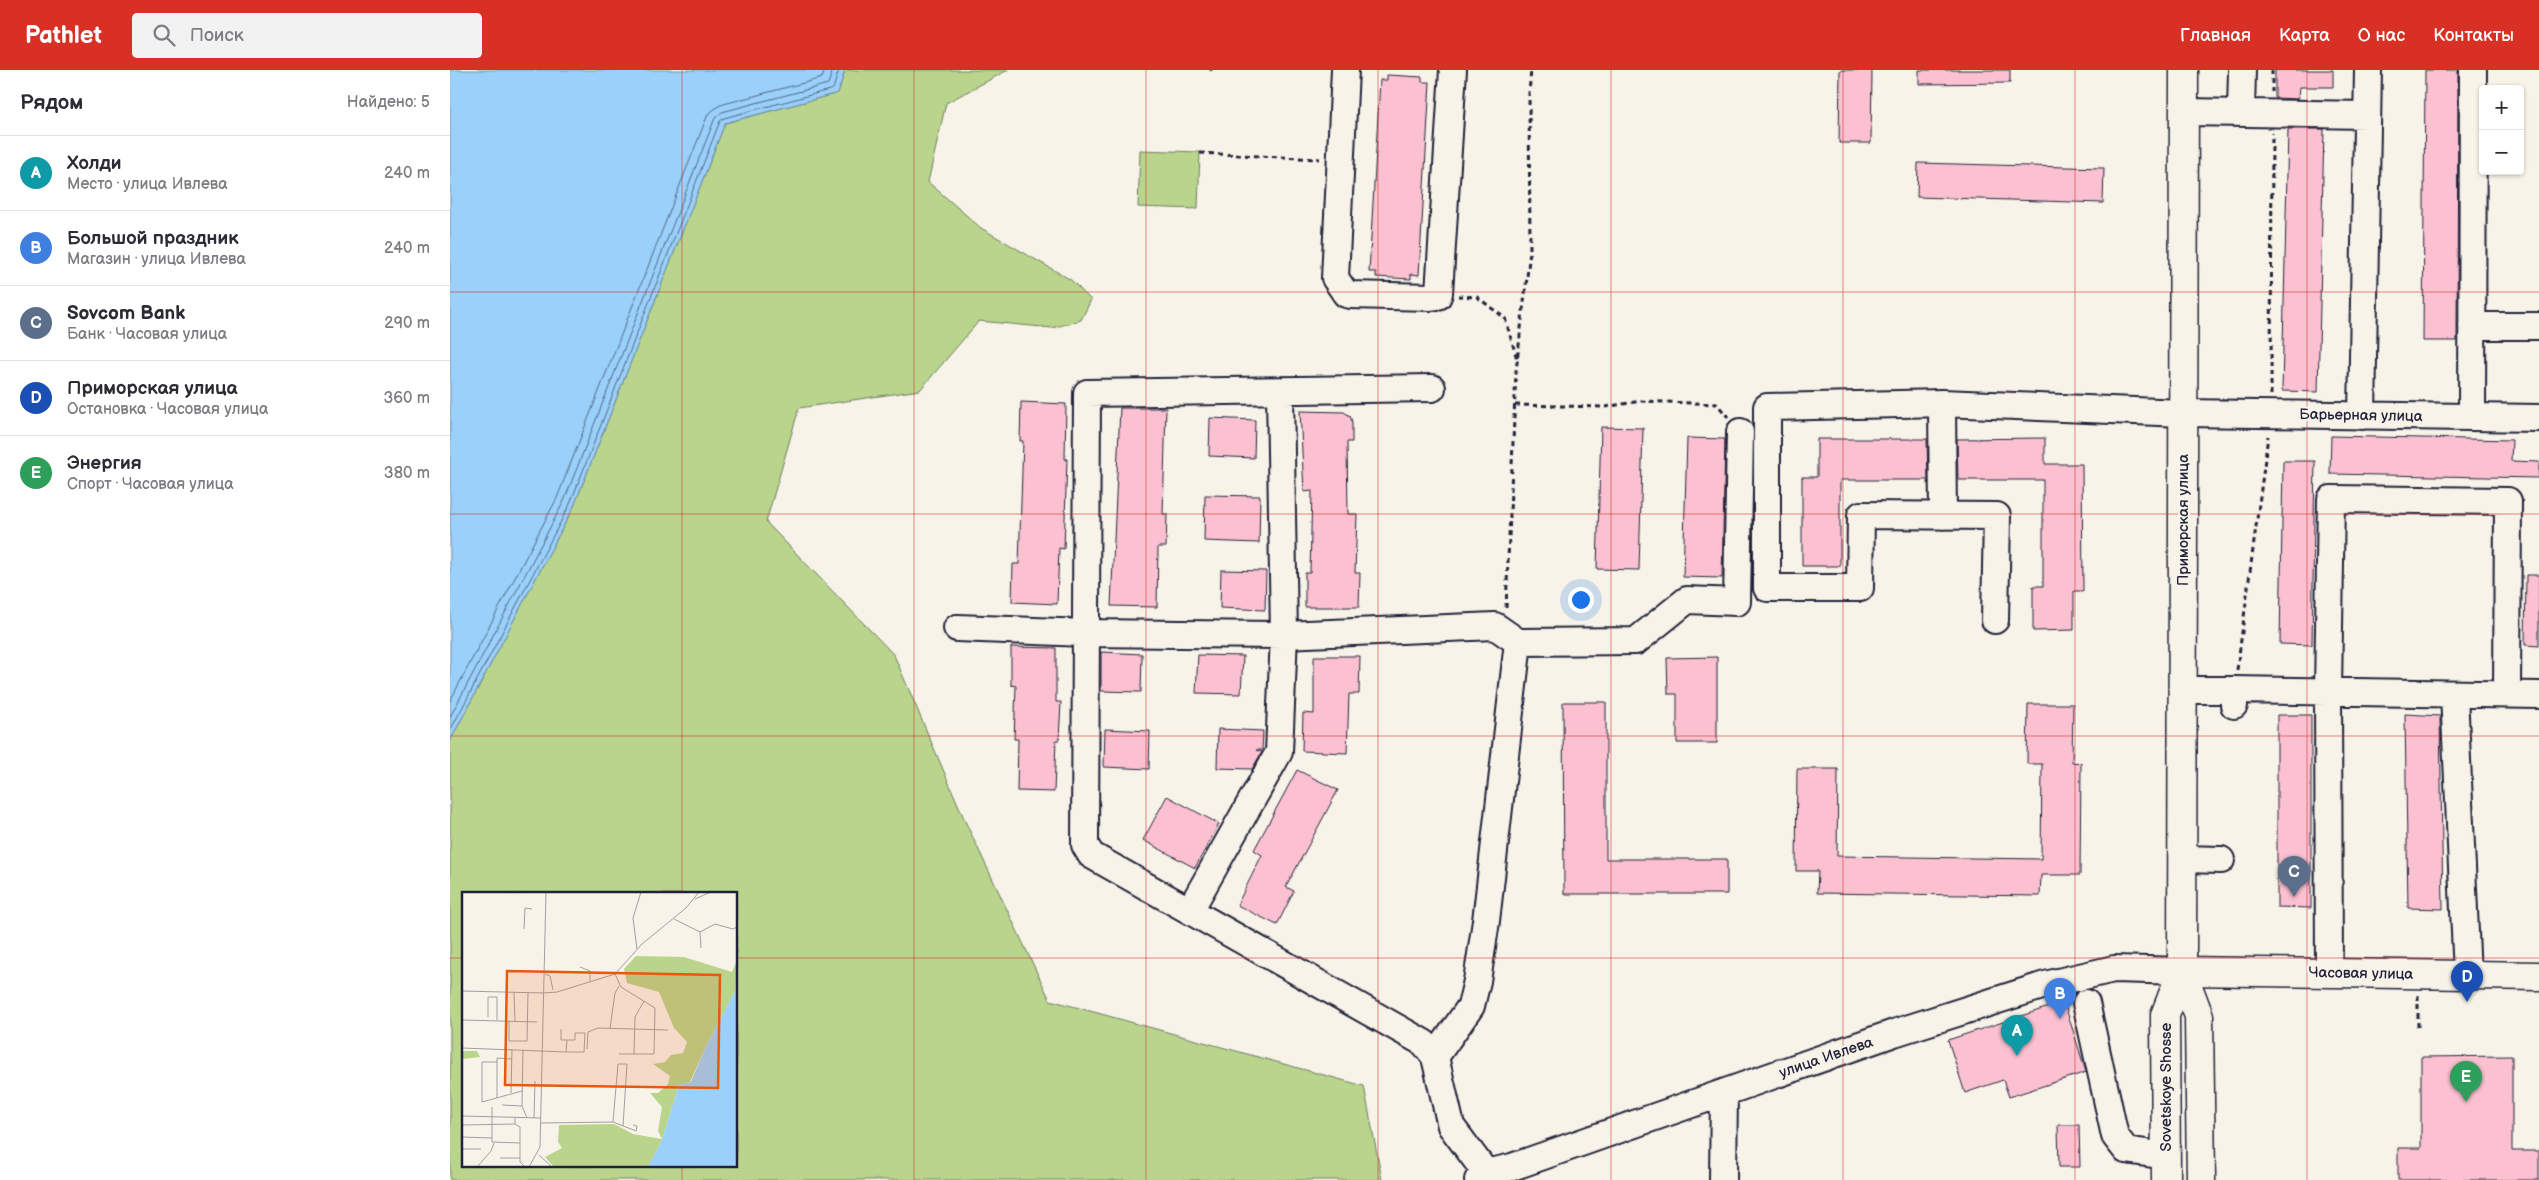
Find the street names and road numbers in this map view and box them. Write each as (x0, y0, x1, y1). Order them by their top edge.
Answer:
street label: Барьерная улица (2299, 405, 2423, 426)
street label: Приморская улица (2174, 454, 2193, 586)
street label: Часовая улица (2309, 963, 2414, 984)
street label: Sovetskoye Shosse (2157, 1022, 2176, 1151)
street label: улица Ивлева (1777, 1032, 1876, 1082)

